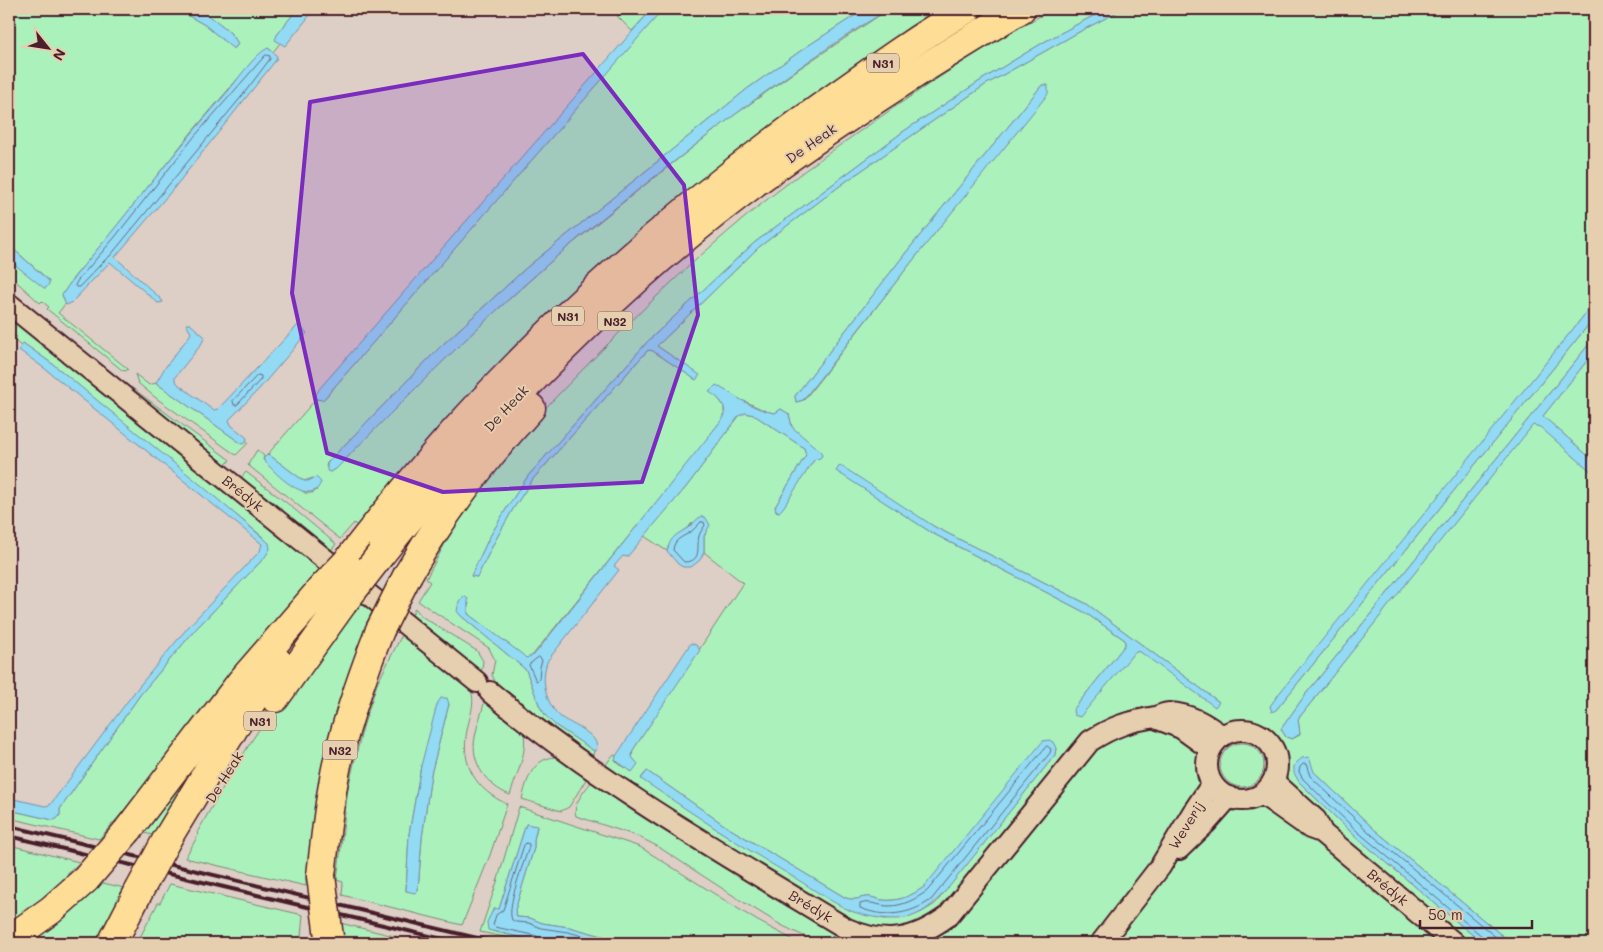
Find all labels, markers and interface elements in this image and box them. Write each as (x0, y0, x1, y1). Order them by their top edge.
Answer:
north arrow (22, 22, 72, 72)
text: N (49, 45, 71, 64)
road number: N31 (867, 54, 899, 72)
street label: De Heak (782, 119, 840, 167)
road number: N31 (552, 306, 584, 326)
road number: N32 (598, 312, 632, 331)
street label: De Heak (479, 380, 533, 436)
street label: Brédyk (218, 471, 268, 515)
road number: N31 (244, 711, 276, 730)
road number: N32 (322, 740, 358, 760)
street label: De Heak (201, 748, 247, 806)
street label: Weverij (1164, 797, 1208, 853)
street label: Brédyk (1364, 864, 1412, 910)
street label: Brédyk (786, 885, 836, 927)
scale bar (1420, 897, 1533, 929)
text: 50 m (1428, 904, 1463, 924)

